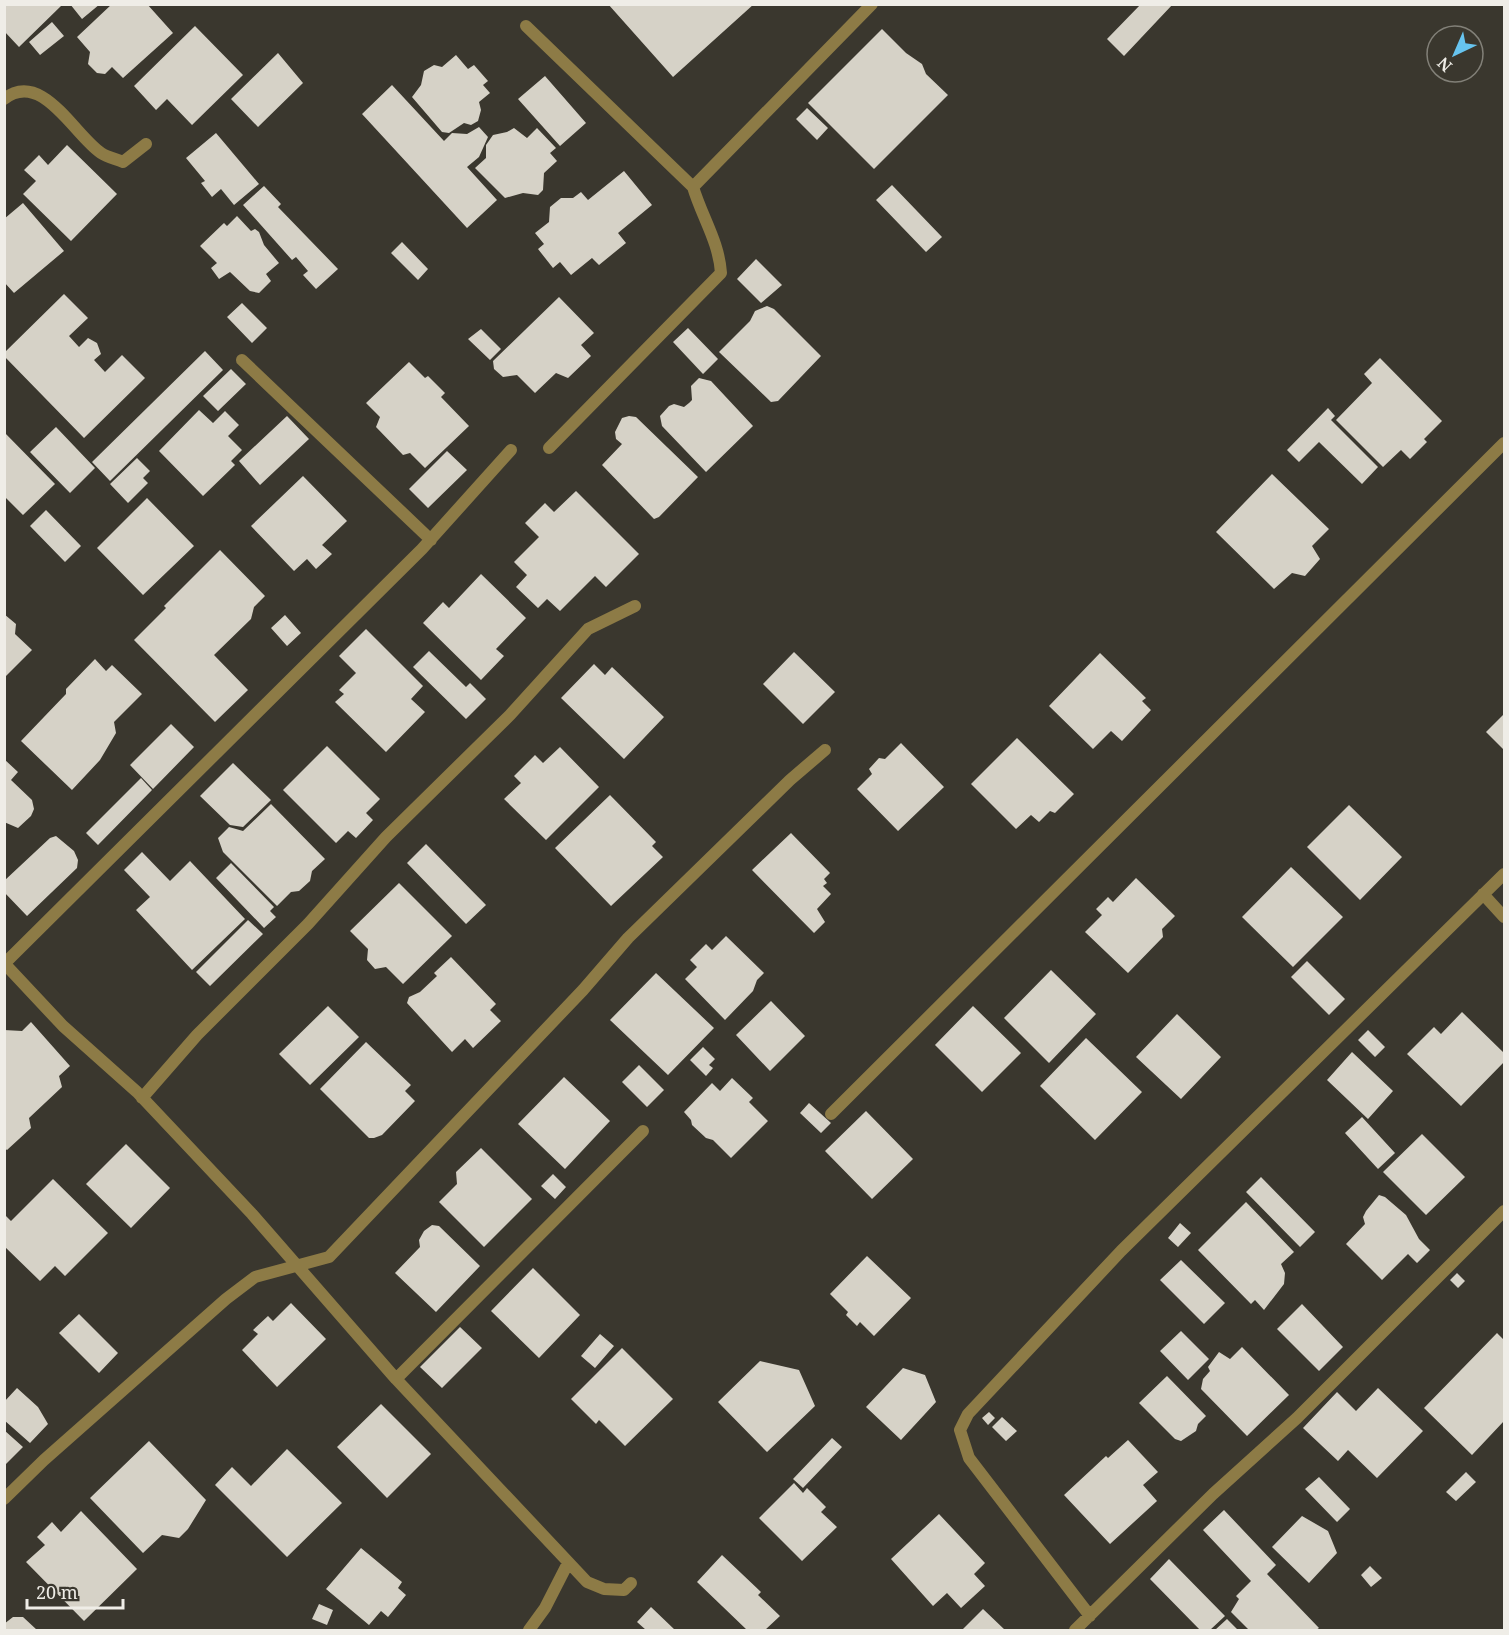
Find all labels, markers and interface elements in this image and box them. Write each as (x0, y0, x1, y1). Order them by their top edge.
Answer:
north arrow (1425, 24, 1485, 84)
text: N (1432, 52, 1457, 77)
scale bar (27, 1572, 123, 1610)
text: 20 m (36, 1580, 78, 1604)

